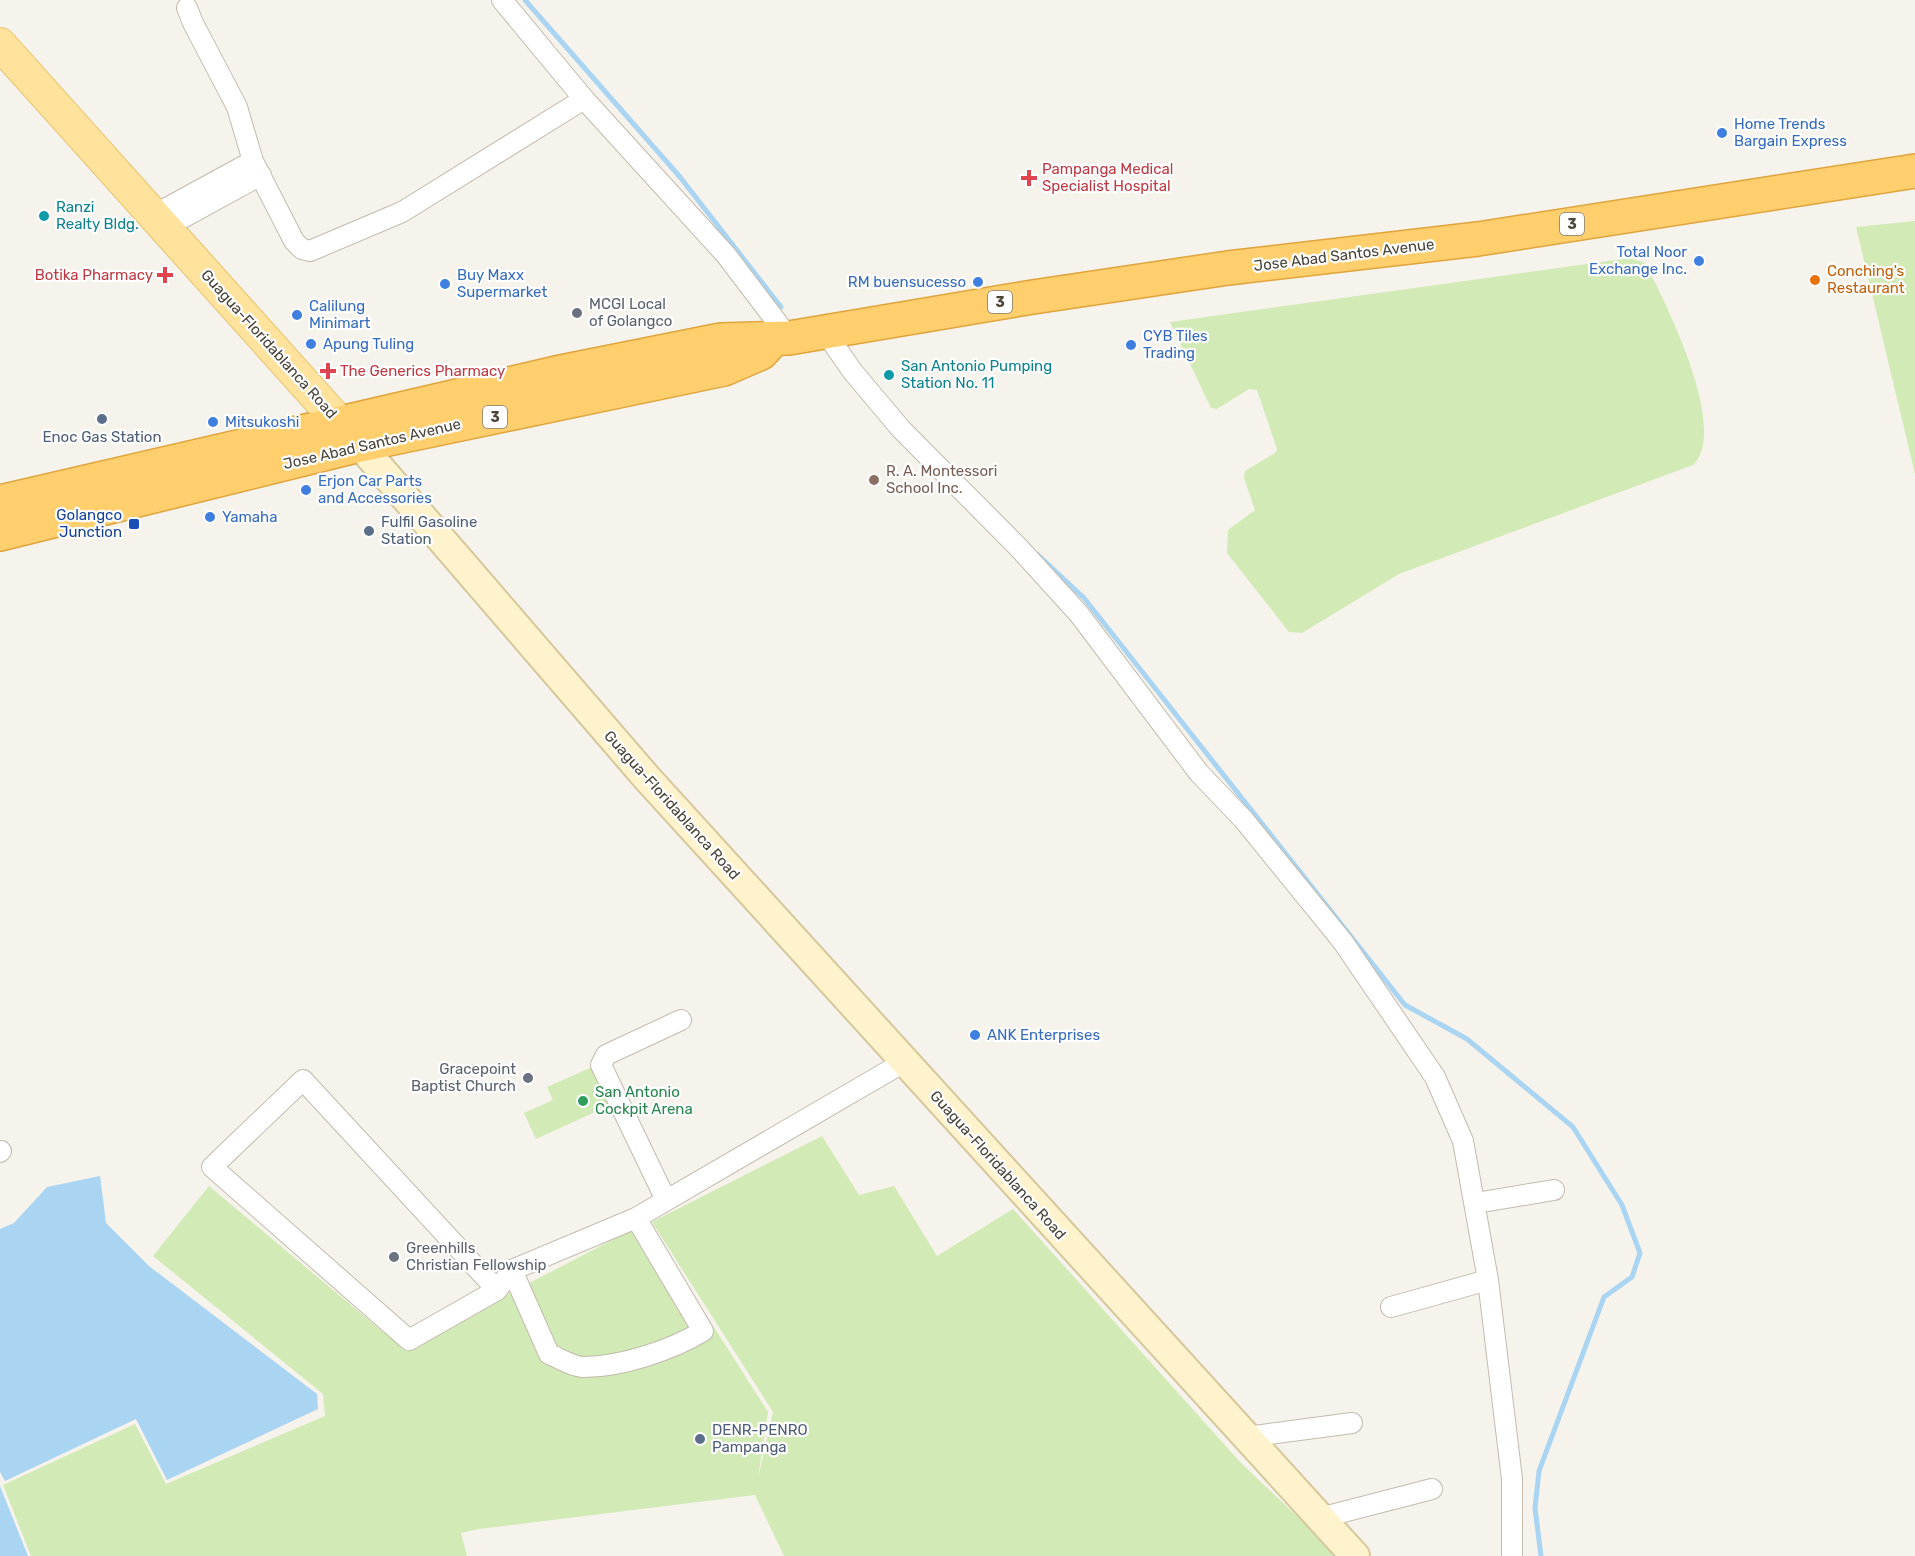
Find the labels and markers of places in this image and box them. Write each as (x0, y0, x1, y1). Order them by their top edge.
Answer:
place label: Home Trends Bargain Express (1734, 115, 1847, 150)
marker: Home Trends Bargain Express (1715, 126, 1729, 140)
place label: Pampanga Medical Specialist Hospital (1042, 160, 1173, 195)
marker: Pampanga Medical Specialist Hospital (1020, 169, 1038, 187)
place label: Ranzi Realty Bldg. (56, 198, 139, 233)
marker: Ranzi Realty Bldg. (37, 209, 51, 223)
place label: Total Noor Exchange Inc. (1589, 243, 1687, 278)
marker: Total Noor Exchange Inc. (1692, 254, 1706, 268)
place label: Conching's Restaurant (1827, 262, 1905, 297)
place label: Botika Pharmacy (35, 266, 153, 284)
place label: Buy Maxx Supermarket (457, 266, 547, 301)
marker: Botika Pharmacy (158, 268, 172, 282)
place label: RM buensucesso (848, 273, 966, 291)
marker: Conching's Restaurant (1808, 273, 1822, 287)
marker: RM buensucesso (971, 275, 985, 289)
marker: Buy Maxx Supermarket (438, 277, 452, 291)
place label: MCGI Local of Golangco (589, 295, 672, 330)
place label: Calilung Minimart (309, 297, 371, 332)
marker: MCGI Local of Golangco (570, 306, 584, 320)
marker: Calilung Minimart (290, 308, 304, 322)
place label: CYB Tiles Trading (1143, 327, 1208, 362)
place label: Apung Tuling (323, 335, 414, 353)
marker: Apung Tuling (304, 337, 318, 351)
marker: CYB Tiles Trading (1124, 338, 1138, 352)
place label: San Antonio Pumping Station No. 11 (901, 357, 1052, 392)
place label: The Generics Pharmacy (340, 362, 505, 380)
marker: The Generics Pharmacy (321, 364, 335, 378)
marker: San Antonio Pumping Station No. 11 (882, 368, 896, 382)
marker: Enoc Gas Station (95, 412, 109, 426)
place label: Mitsukoshi (225, 413, 299, 431)
marker: Mitsukoshi (206, 415, 220, 429)
place label: Enoc Gas Station (42, 428, 162, 446)
place label: R. A. Montessori School Inc. (886, 462, 997, 497)
place label: Erjon Car Parts and Accessories (318, 472, 432, 507)
marker: R. A. Montessori School Inc. (867, 473, 881, 487)
marker: Erjon Car Parts and Accessories (299, 483, 313, 497)
place label: Golangco Junction (56, 506, 122, 541)
place label: Yamaha (222, 508, 278, 526)
marker: Yamaha (203, 510, 217, 524)
place label: Fulfil Gasoline Station (381, 513, 477, 548)
marker: Golangco Junction (127, 517, 141, 531)
marker: Fulfil Gasoline Station (362, 524, 376, 538)
place label: ANK Enterprises (987, 1026, 1100, 1044)
marker: ANK Enterprises (968, 1028, 982, 1042)
place label: Gracepoint Baptist Church (411, 1060, 516, 1095)
marker: Gracepoint Baptist Church (521, 1071, 535, 1085)
place label: San Antonio Cockpit Arena (595, 1083, 693, 1118)
marker: San Antonio Cockpit Arena (576, 1094, 590, 1108)
place label: Greenhills Christian Fellowship (406, 1239, 547, 1274)
marker: Greenhills Christian Fellowship (387, 1250, 401, 1264)
place label: DENR-PENRO Pampanga (712, 1421, 808, 1456)
marker: DENR-PENRO Pampanga (693, 1432, 707, 1446)

